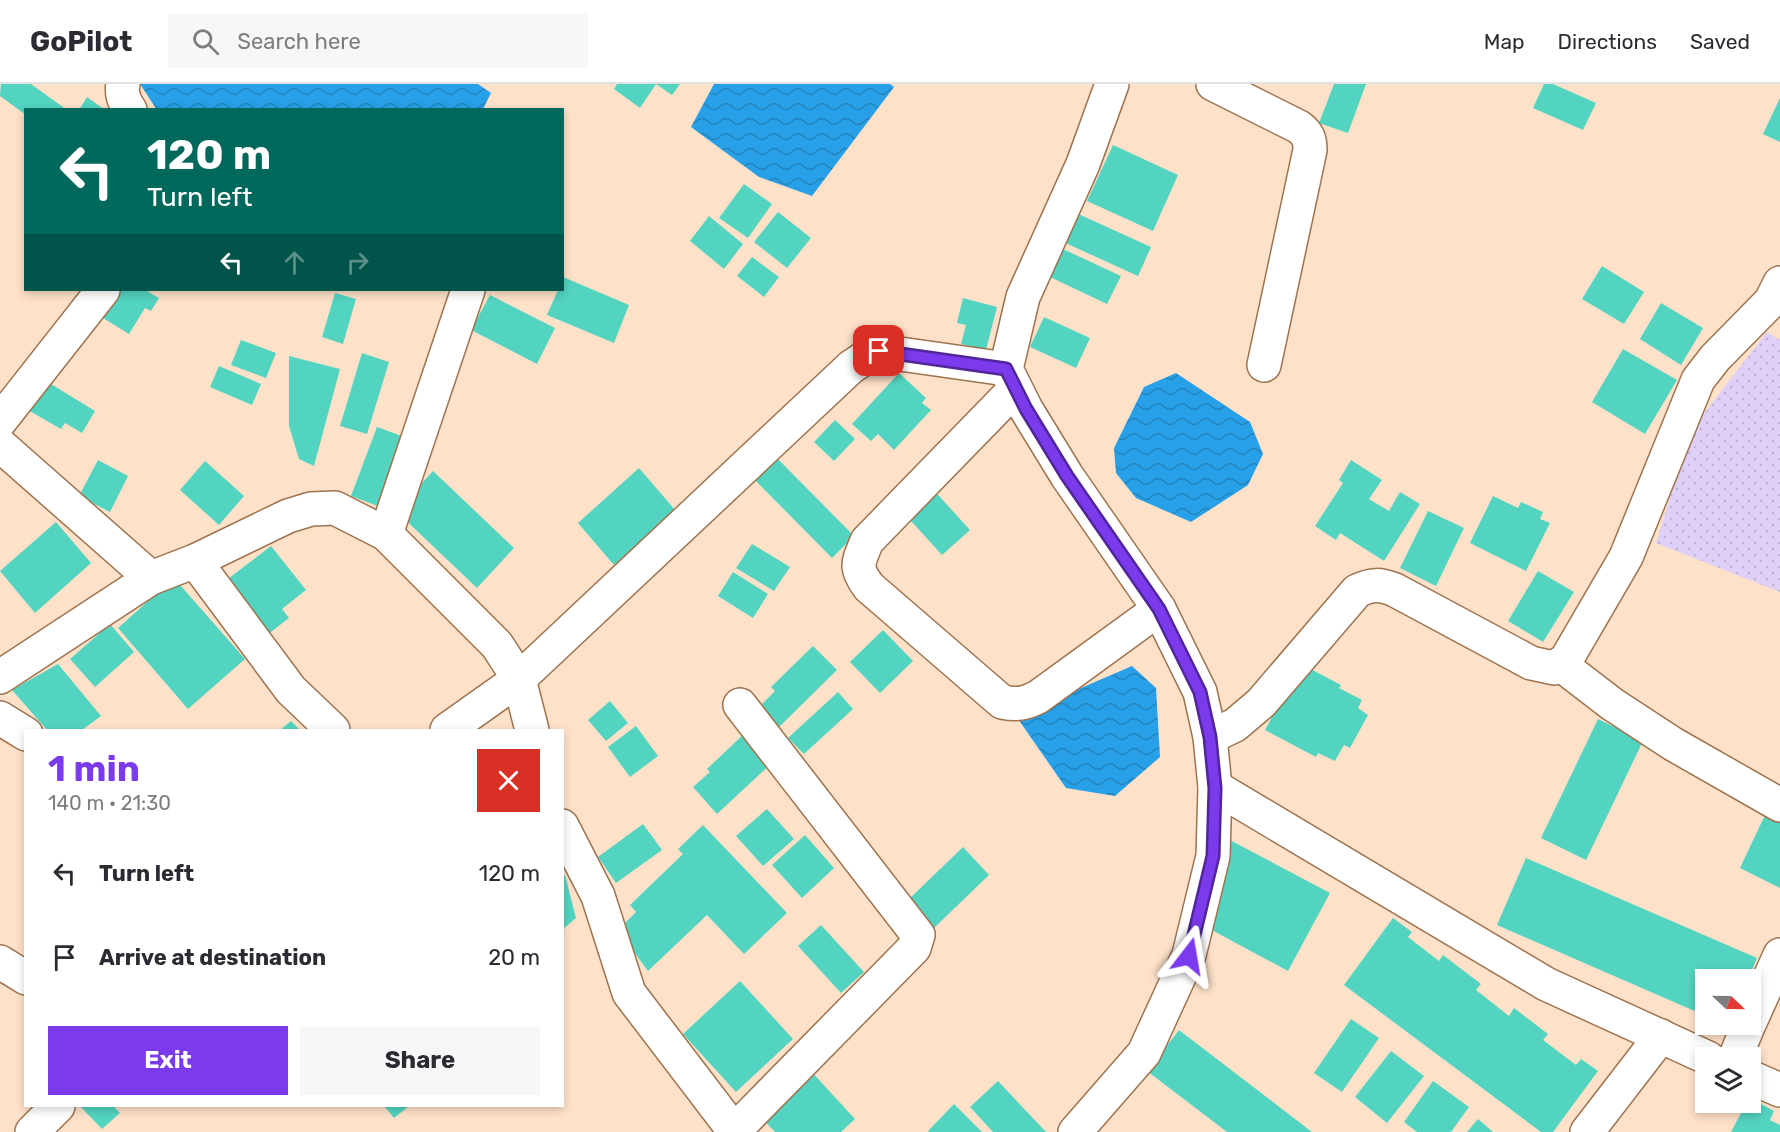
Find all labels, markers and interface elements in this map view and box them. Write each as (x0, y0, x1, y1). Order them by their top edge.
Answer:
search box (168, 14, 588, 68)
text: GoPilot (30, 25, 132, 58)
icon: search (189, 25, 222, 58)
text: Search here (237, 28, 361, 55)
text: Map (1484, 29, 1525, 54)
text: Directions (1558, 29, 1657, 54)
text: Saved (1690, 29, 1750, 54)
text: 120 m (147, 130, 271, 180)
icon: left (48, 132, 126, 210)
text: Turn left (147, 181, 252, 213)
icon: left (215, 246, 248, 279)
icon: ahead (278, 246, 311, 279)
icon: right (341, 246, 374, 279)
pin (853, 325, 904, 376)
icon: arrive (862, 334, 895, 367)
text: 1 min (48, 747, 140, 790)
button: close (477, 749, 540, 812)
text: 140 m · 21:30 (48, 791, 171, 815)
icon: left (48, 857, 81, 890)
text: Turn left (99, 860, 194, 887)
text: 120 m (479, 860, 540, 887)
position arrow (1157, 924, 1221, 988)
icon: arrive (48, 941, 81, 974)
text: Arrive at destination (99, 944, 326, 971)
text: 20 m (488, 944, 540, 971)
north arrow (1695, 969, 1761, 1035)
map controls (1695, 969, 1761, 1113)
button: Exit (48, 1026, 288, 1095)
button: Share (300, 1026, 540, 1095)
button: layers (1695, 1047, 1761, 1113)

